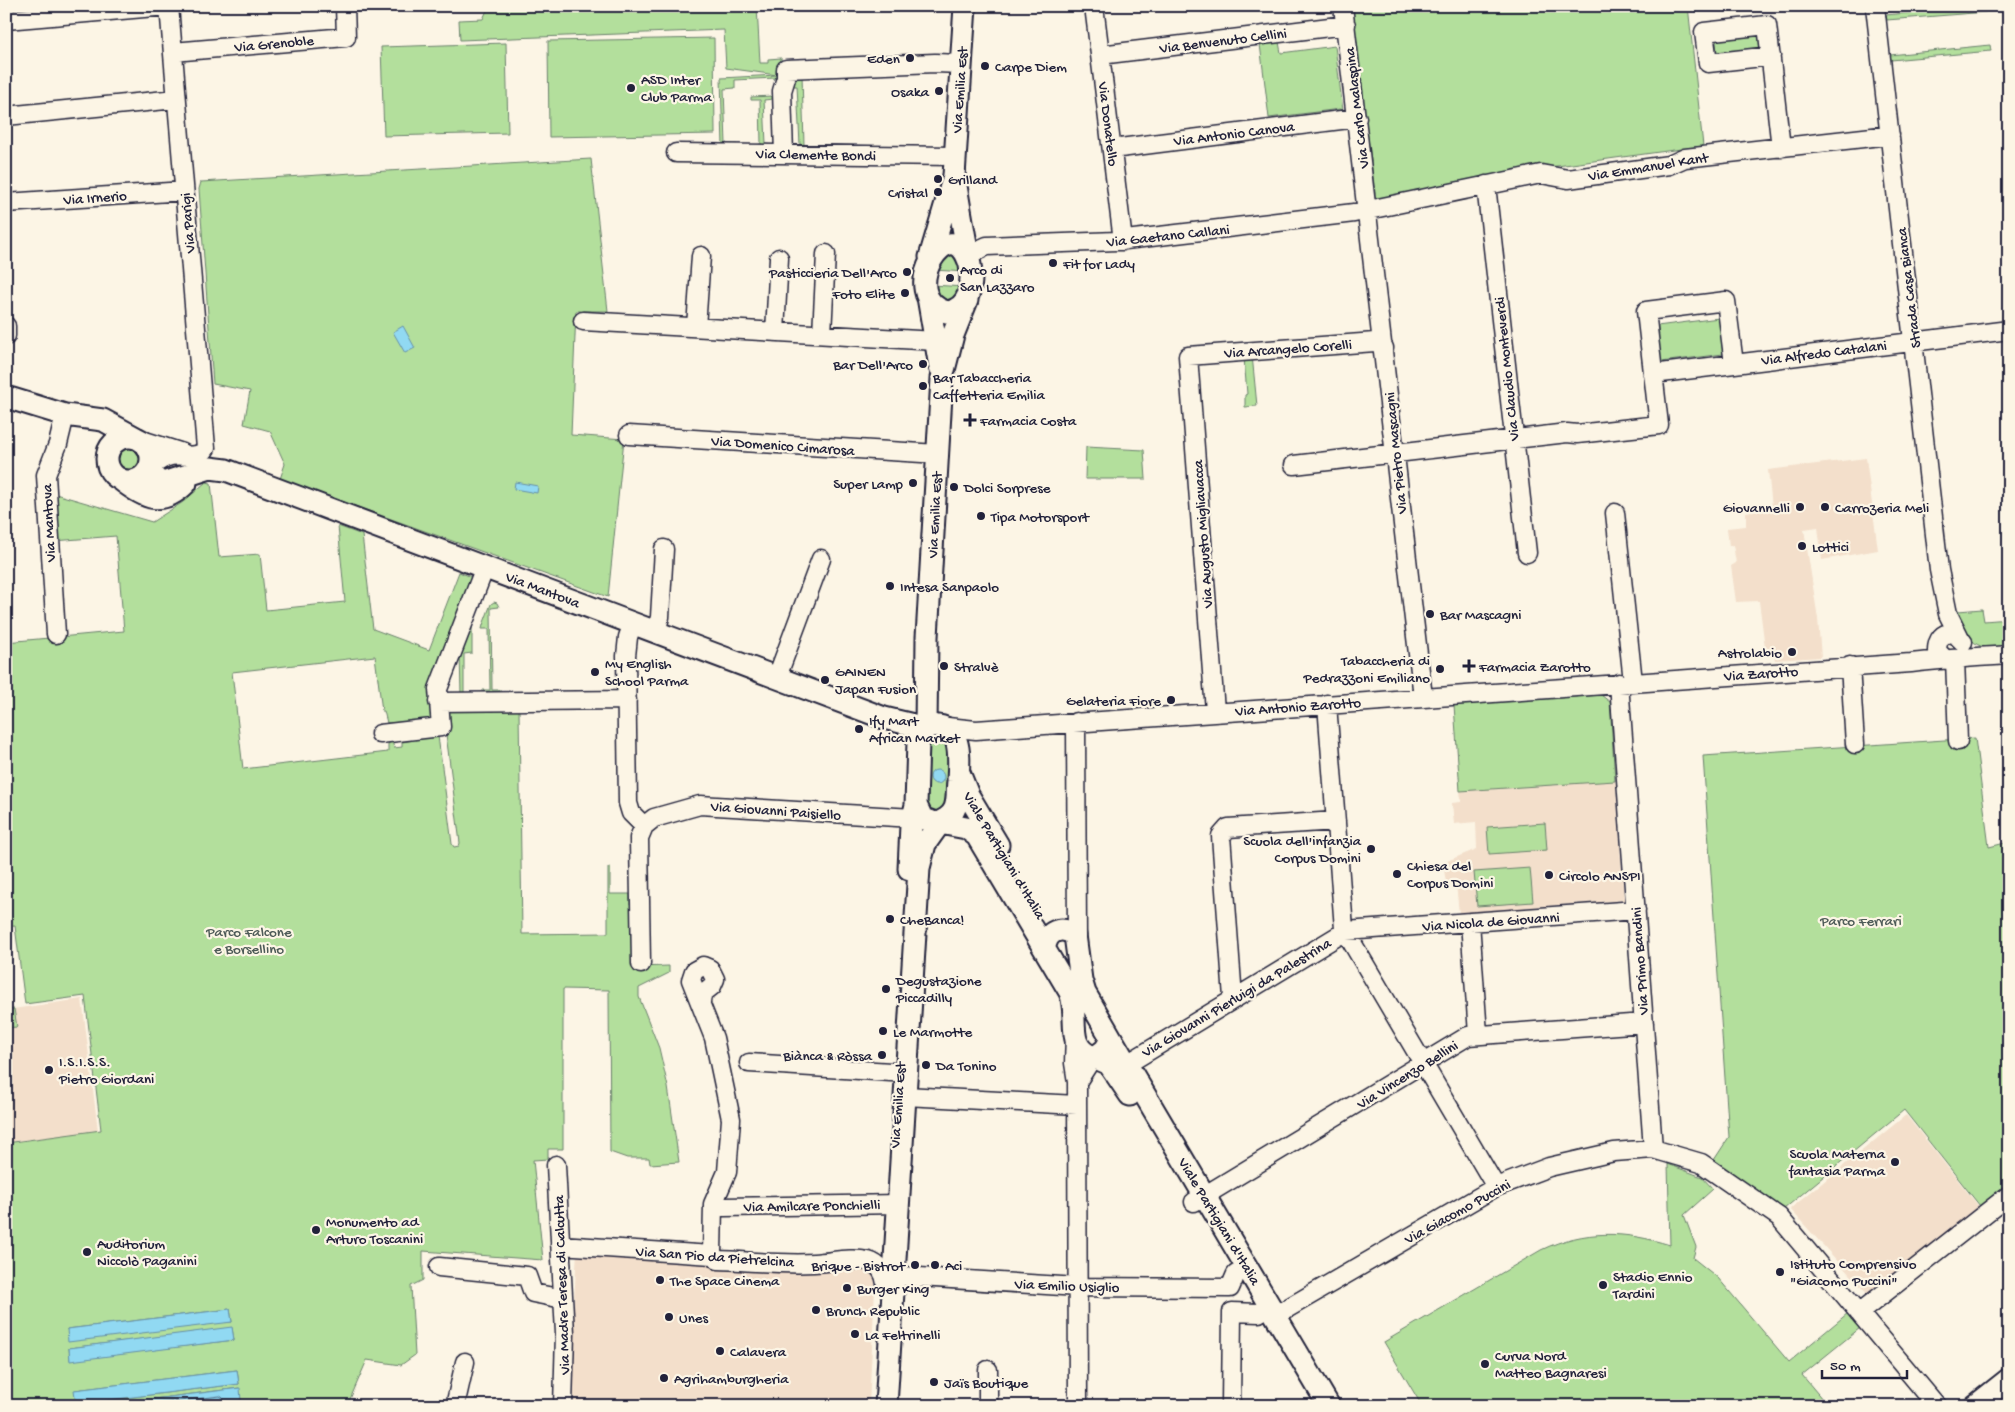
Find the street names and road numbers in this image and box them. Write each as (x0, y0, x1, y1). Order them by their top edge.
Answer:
street label: Via Benvenuto Cellini (1158, 25, 1288, 59)
street label: Via Grenoble (233, 33, 315, 58)
street label: Via Emilia Est (949, 45, 973, 135)
street label: Via Carlo Malaspina (1342, 46, 1374, 170)
street label: Via Donatello (1093, 80, 1121, 168)
street label: Via Antonio Canova (1172, 119, 1296, 151)
street label: Via Clemente Bondi (755, 146, 876, 166)
street label: Via Emmanuel Kant (1586, 149, 1711, 186)
street label: Via Irnerio (62, 188, 128, 210)
street label: Via Parigi (177, 192, 201, 255)
street label: Via Gaetano Callani (1105, 222, 1231, 253)
street label: Strada Casa Bianca (1894, 226, 1926, 349)
street label: Via Claudio Monteverdi (1491, 296, 1525, 443)
street label: Via Arcangelo Corelli (1223, 337, 1353, 364)
street label: Via Alfredo Catalani (1759, 337, 1888, 371)
street label: Via Pietro Mascagni (1382, 391, 1412, 515)
street label: Via Domenico Cimarosa (710, 433, 856, 461)
street label: Via Augusto Migliavacca (1190, 459, 1218, 610)
street label: Via Emilia Est (925, 470, 947, 560)
street label: Via Mantova (39, 483, 61, 563)
street label: Via Mantova (502, 568, 583, 614)
street label: Via Zarotto (1722, 663, 1799, 687)
street label: Via Antonio Zarotto (1234, 695, 1362, 721)
street label: Viale Partigiani d'Italia (958, 788, 1049, 924)
street label: Via Giovanni Paisiello (709, 798, 842, 826)
street label: Via Primo Bandini (1628, 906, 1654, 1016)
street label: Via Nicola de Giovanni (1421, 909, 1560, 937)
street label: Via Giovanni Pierluigi da Palestrina (1138, 935, 1335, 1063)
street label: Via Vincenzo Bellini (1353, 1037, 1462, 1115)
street label: Via Emilia Est (887, 1060, 911, 1150)
street label: Viale Partigiani d'Italia (1173, 1154, 1264, 1290)
street label: Via Giacomo Puccini (1401, 1176, 1514, 1250)
street label: Via Madre Teresa di Calcutta (551, 1194, 575, 1376)
street label: Via Amilcare Ponchielli (743, 1197, 881, 1217)
street label: Via San Pio da Pietrelcina (634, 1243, 795, 1273)
street label: Via Emilio Usiglio (1013, 1276, 1120, 1298)

